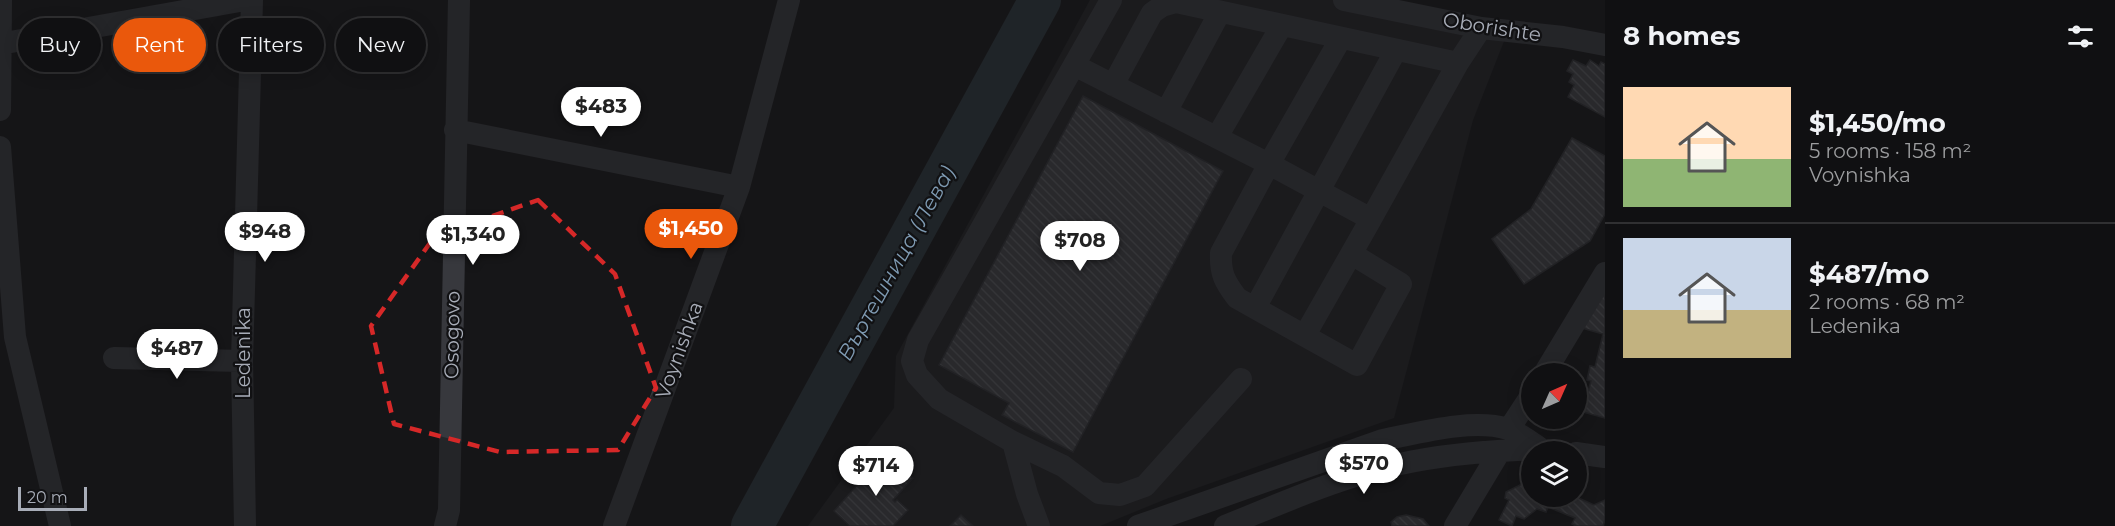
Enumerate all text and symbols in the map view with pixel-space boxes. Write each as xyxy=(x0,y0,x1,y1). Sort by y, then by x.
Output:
street label: Oborishte xyxy=(1441,7,1543,47)
chip: Buy xyxy=(18,18,101,72)
chip: Rent xyxy=(113,18,206,72)
chip: Filters xyxy=(218,18,324,72)
chip: New xyxy=(336,18,426,72)
text: 8 homes xyxy=(1623,20,1740,52)
icon: filters xyxy=(2064,20,2097,53)
pin: $483 xyxy=(565,87,637,138)
text: $483 xyxy=(575,94,627,118)
text: $1,450/mo xyxy=(1809,107,1946,139)
icon: home xyxy=(1671,111,1743,183)
text: 5 rooms · 158 m² xyxy=(1809,139,1971,163)
water label: Въртешница (Лева) xyxy=(832,161,960,365)
text: Voynishka xyxy=(1809,163,1911,187)
pin: $1,450 xyxy=(642,209,740,260)
pin: $948 xyxy=(229,212,301,263)
pin: $1,340 xyxy=(424,215,522,266)
text: $1,450 xyxy=(659,216,723,240)
text: $948 xyxy=(239,219,291,243)
pin: $708 xyxy=(1044,221,1116,272)
text: $1,340 xyxy=(440,222,506,246)
text: $708 xyxy=(1054,228,1106,252)
text: $487/mo xyxy=(1809,258,1929,290)
icon: home xyxy=(1671,262,1743,334)
text: 2 rooms · 68 m² xyxy=(1809,290,1965,314)
street label: Osogovo xyxy=(439,291,465,379)
street label: Voynishka xyxy=(650,298,708,402)
street label: Ledenika xyxy=(231,307,255,399)
text: Ledenika xyxy=(1809,314,1901,338)
pin: $487 xyxy=(141,329,213,380)
text: $487 xyxy=(151,336,203,360)
north arrow xyxy=(1521,363,1587,429)
map controls xyxy=(1521,363,1587,507)
button: layers xyxy=(1521,441,1587,507)
pin: $570 xyxy=(1328,444,1400,495)
pin: $714 xyxy=(840,446,912,497)
text: $570 xyxy=(1339,451,1389,475)
text: $714 xyxy=(853,453,899,477)
scale bar xyxy=(18,484,87,512)
text: 20 m xyxy=(27,488,68,507)

